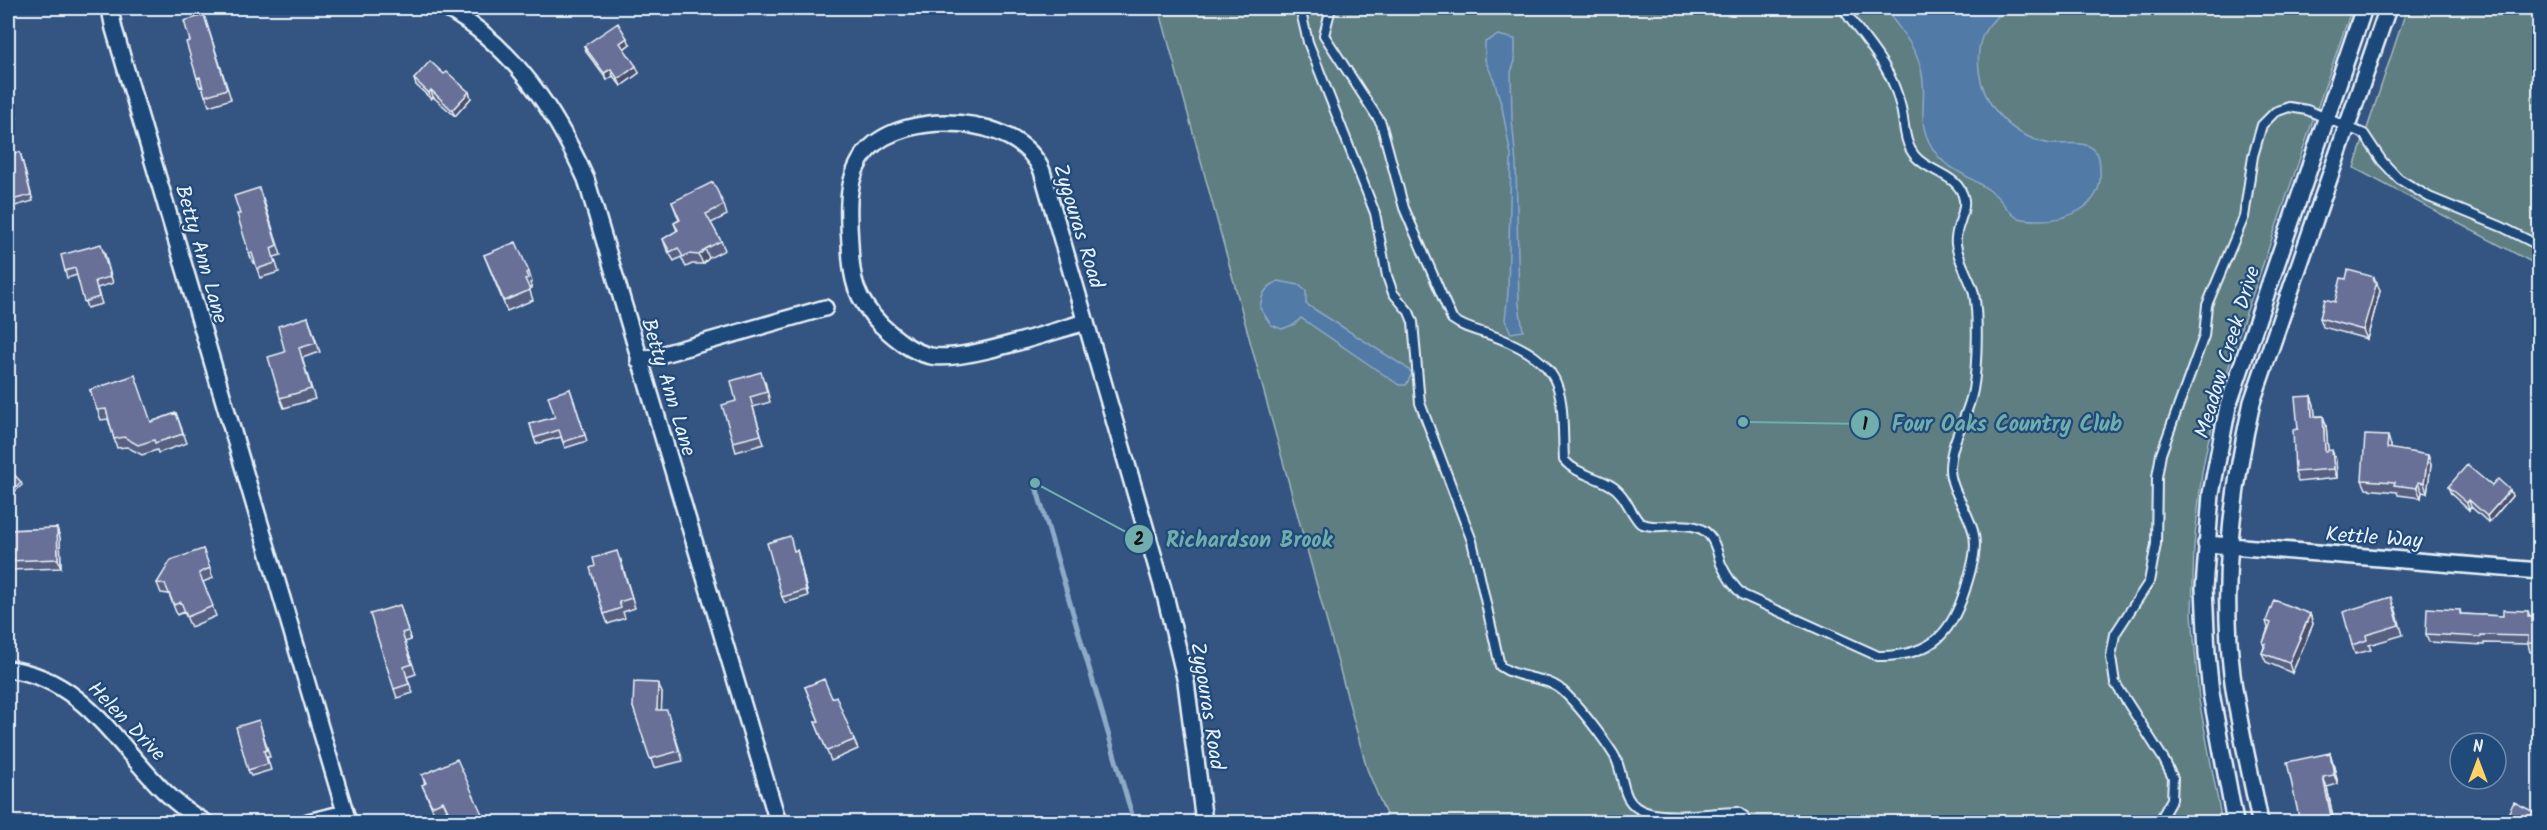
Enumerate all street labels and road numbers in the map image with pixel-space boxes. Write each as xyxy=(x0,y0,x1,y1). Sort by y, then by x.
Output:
street label: Zygouras Road xyxy=(1043,160,1112,293)
street label: Betty Ann Lane xyxy=(165,181,236,328)
street label: Meadow Creek Drive xyxy=(2186,262,2271,443)
street label: Betty Ann Lane xyxy=(631,314,704,461)
street label: Kettle Way xyxy=(2324,519,2424,558)
street label: Zygouras Road xyxy=(1180,640,1233,773)
street label: Helen Drive xyxy=(79,674,173,770)

